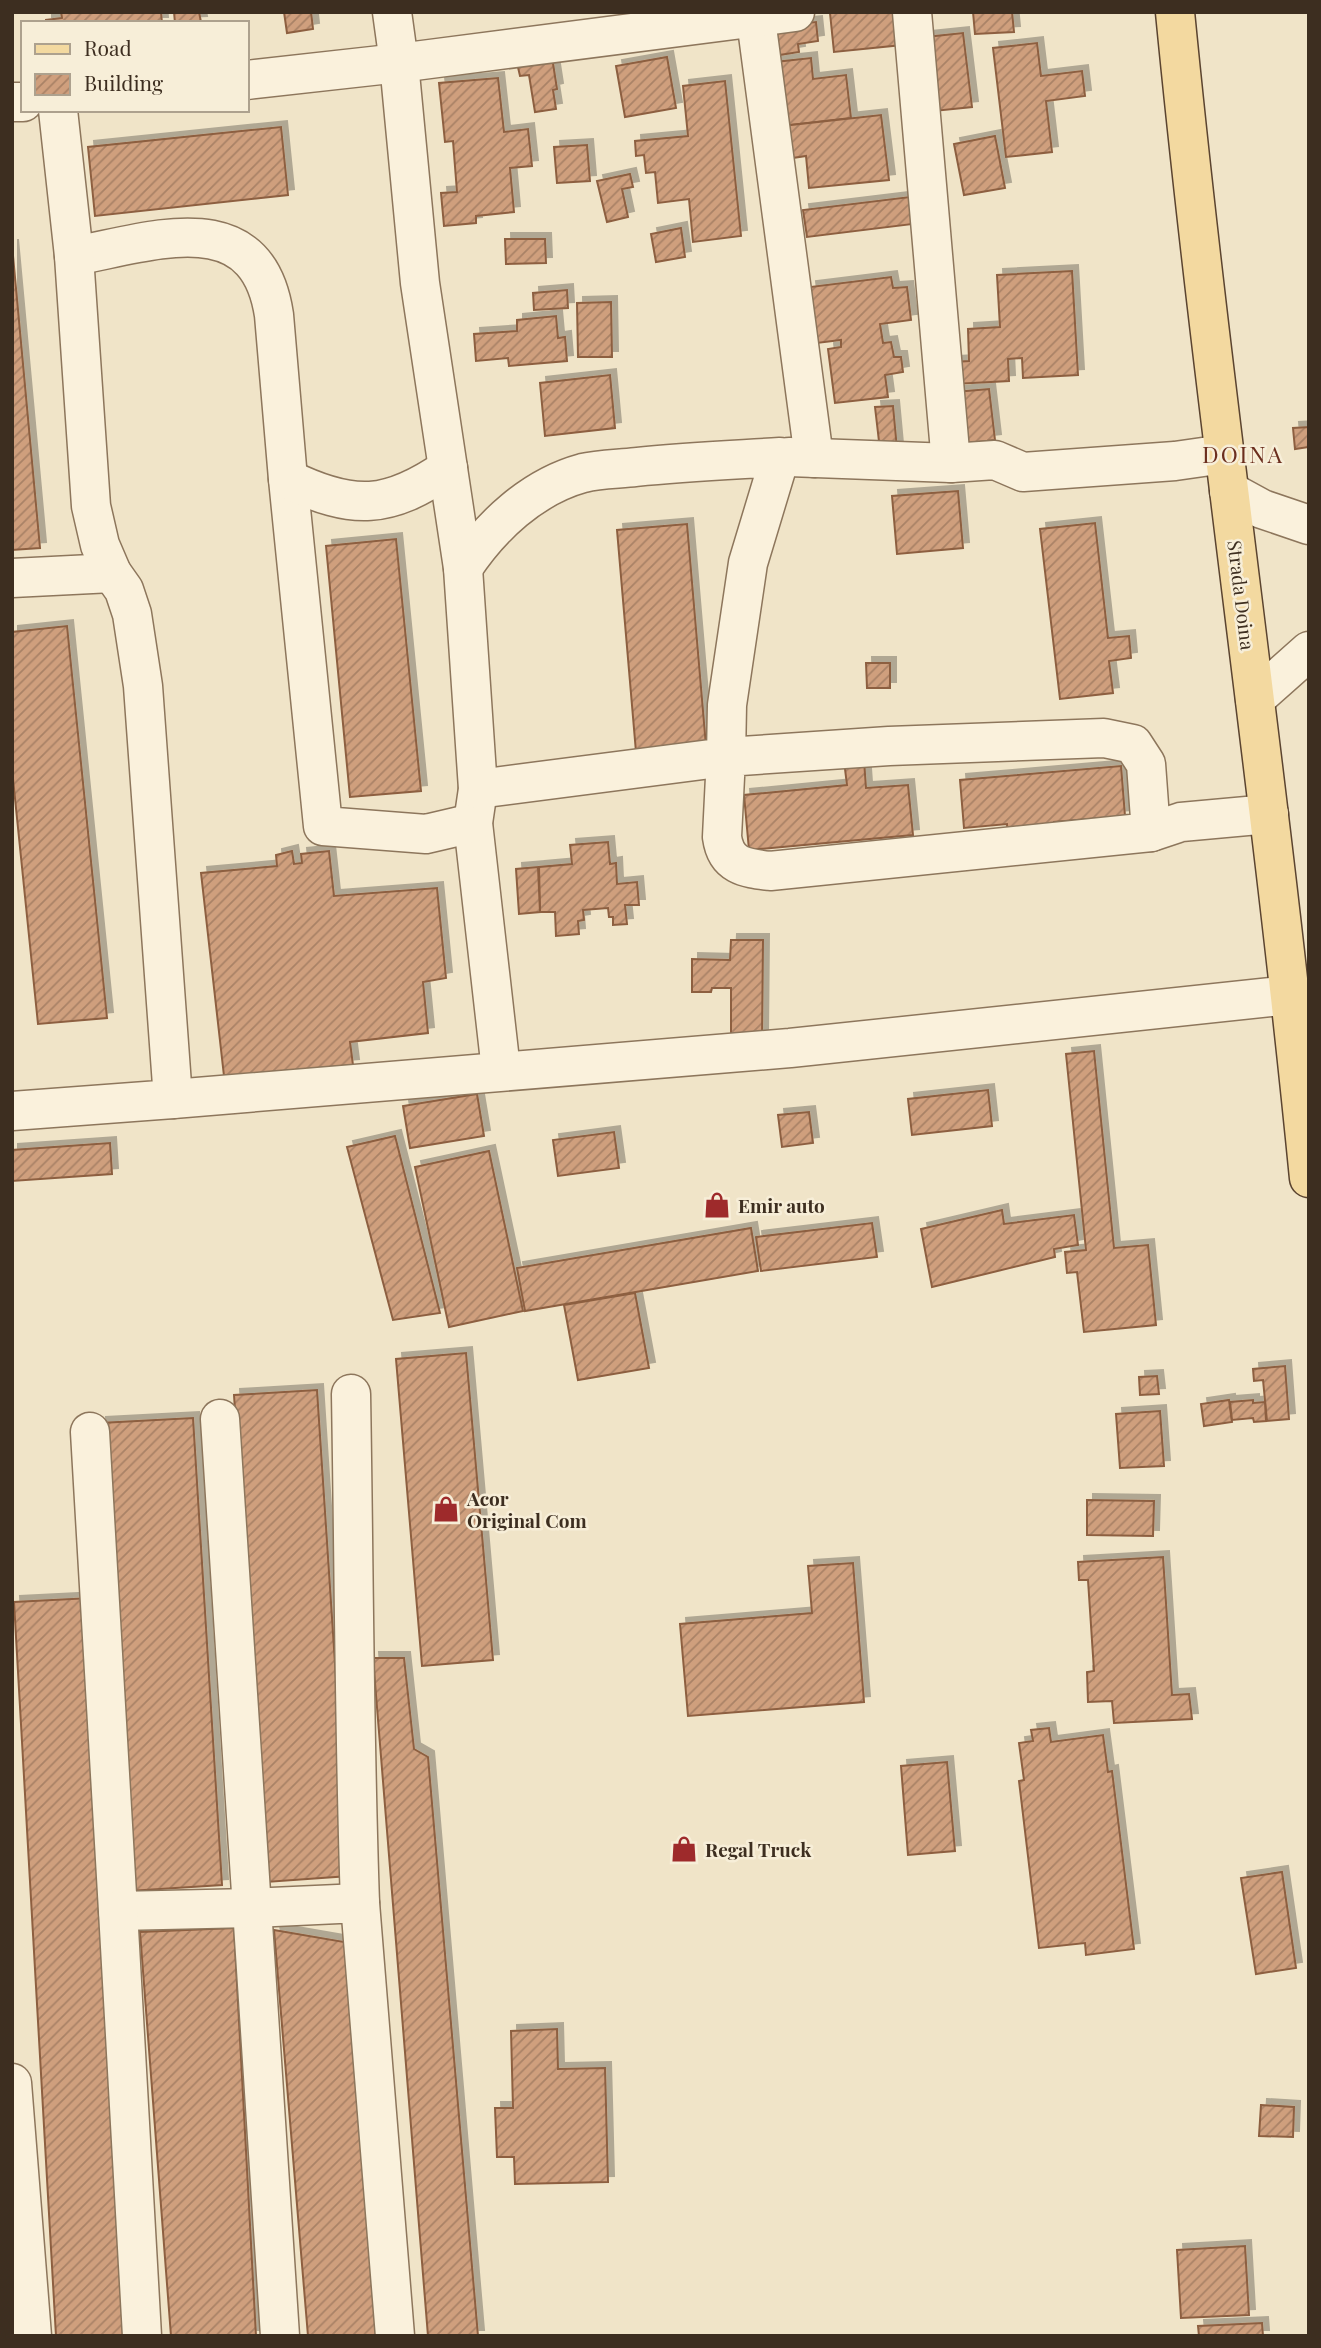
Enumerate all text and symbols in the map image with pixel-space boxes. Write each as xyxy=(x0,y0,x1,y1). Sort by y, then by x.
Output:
legend xyxy=(21,21,248,112)
text: Road xyxy=(84,33,132,61)
text: Building xyxy=(84,68,163,96)
district label: DOINA xyxy=(1202,438,1284,469)
street label: Strada Doina xyxy=(1222,539,1262,652)
shop icon: Emir auto xyxy=(702,1190,732,1220)
place label: Emir auto xyxy=(738,1192,825,1218)
place label: Acor Original Com xyxy=(466,1485,587,1533)
shop icon: Acor Original Com xyxy=(431,1494,461,1524)
shop icon: Regal Truck xyxy=(669,1834,699,1864)
place label: Regal Truck xyxy=(705,1836,812,1862)

